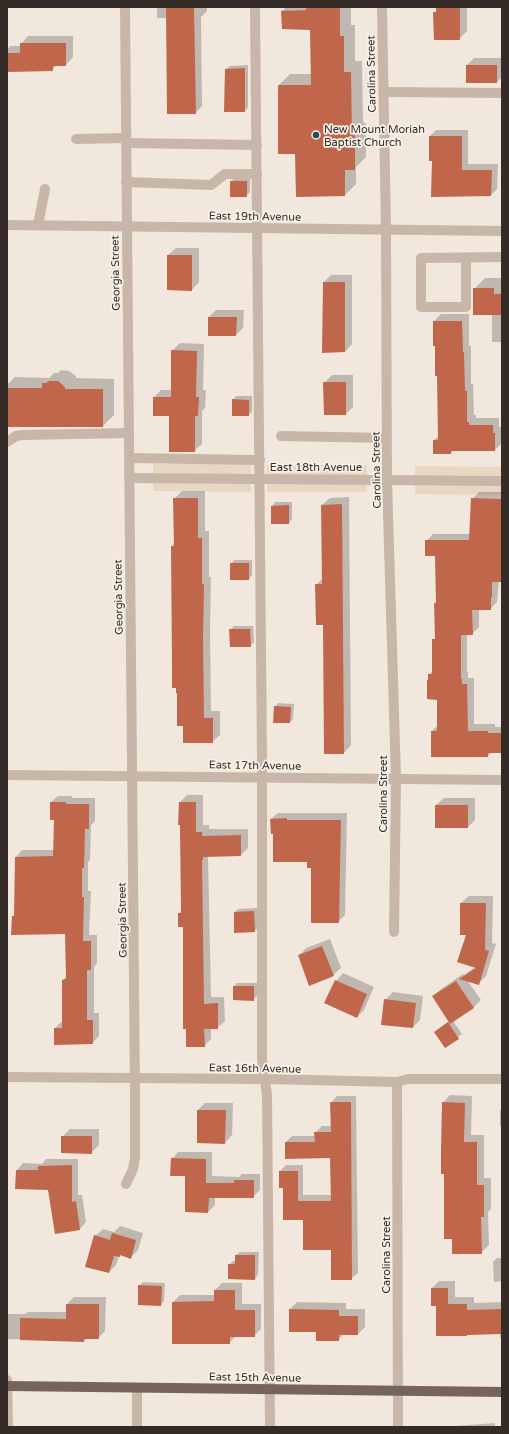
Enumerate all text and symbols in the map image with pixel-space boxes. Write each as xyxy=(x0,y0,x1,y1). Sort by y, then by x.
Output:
street label: Carolina Street xyxy=(364,35,379,113)
place label: New Mount Moriah Baptist Church xyxy=(324,123,425,149)
marker: New Mount Moriah Baptist Church xyxy=(311,130,321,140)
street label: East 19th Avenue xyxy=(209,209,301,224)
street label: Georgia Street xyxy=(108,235,123,311)
street label: Carolina Street xyxy=(369,431,384,509)
street label: East 18th Avenue xyxy=(270,461,362,474)
street label: Georgia Street xyxy=(111,559,126,635)
street label: Carolina Street xyxy=(377,755,390,833)
street label: East 17th Avenue xyxy=(209,758,301,773)
street label: Georgia Street xyxy=(115,882,130,958)
street label: East 16th Avenue xyxy=(209,1061,301,1076)
street label: Carolina Street xyxy=(380,1216,393,1294)
street label: East 15th Avenue xyxy=(209,1370,301,1385)

